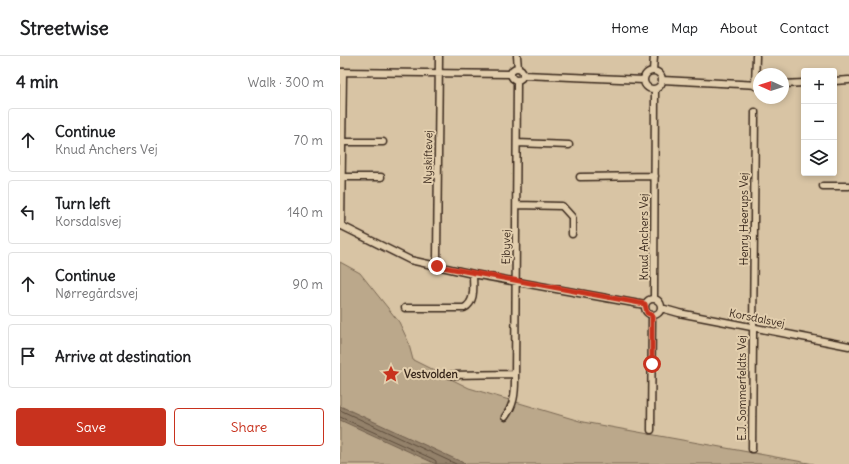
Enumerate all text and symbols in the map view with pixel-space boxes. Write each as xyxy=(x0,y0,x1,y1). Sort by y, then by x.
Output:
text: Streetwise xyxy=(20,16,109,40)
text: Home xyxy=(611,19,649,37)
text: Map xyxy=(671,19,698,37)
text: About xyxy=(720,19,758,37)
text: Contact xyxy=(780,19,829,37)
north arrow xyxy=(753,68,789,104)
map controls xyxy=(801,68,837,176)
button: + xyxy=(801,68,837,104)
text: 4 min xyxy=(16,71,58,93)
text: Walk · 300 m xyxy=(248,74,324,91)
button: − xyxy=(801,104,837,140)
text: Continue xyxy=(55,122,116,141)
icon: ahead xyxy=(17,129,39,151)
street label: Nyskiftevej xyxy=(421,130,435,184)
text: 70 m xyxy=(294,132,323,149)
button: layers xyxy=(801,140,837,176)
text: Knud Anchers Vej xyxy=(55,141,158,158)
street label: Henry Heerups Vej xyxy=(737,173,751,265)
text: Turn left xyxy=(55,194,110,213)
street label: Knud Anchers Vej xyxy=(637,194,651,280)
icon: left xyxy=(17,201,39,223)
text: 140 m xyxy=(287,204,323,221)
text: Korsdalsvej xyxy=(55,213,122,230)
street label: Ejbyvej xyxy=(499,229,513,265)
route end xyxy=(428,257,446,275)
text: Continue xyxy=(55,266,116,285)
icon: ahead xyxy=(17,273,39,295)
text: 90 m xyxy=(292,276,323,293)
text: Nørregårdsvej xyxy=(55,285,138,302)
street label: Korsdalsvej xyxy=(728,306,786,330)
street label: E.J. Sommerfeldts Vej xyxy=(735,335,749,441)
icon: arrive xyxy=(17,345,39,367)
text: Arrive at destination xyxy=(55,347,191,366)
route start xyxy=(643,355,661,373)
place icon: Vestvolden xyxy=(381,364,401,384)
place label: Vestvolden xyxy=(404,367,458,381)
button: Save xyxy=(16,408,166,446)
button: Share xyxy=(174,408,324,446)

